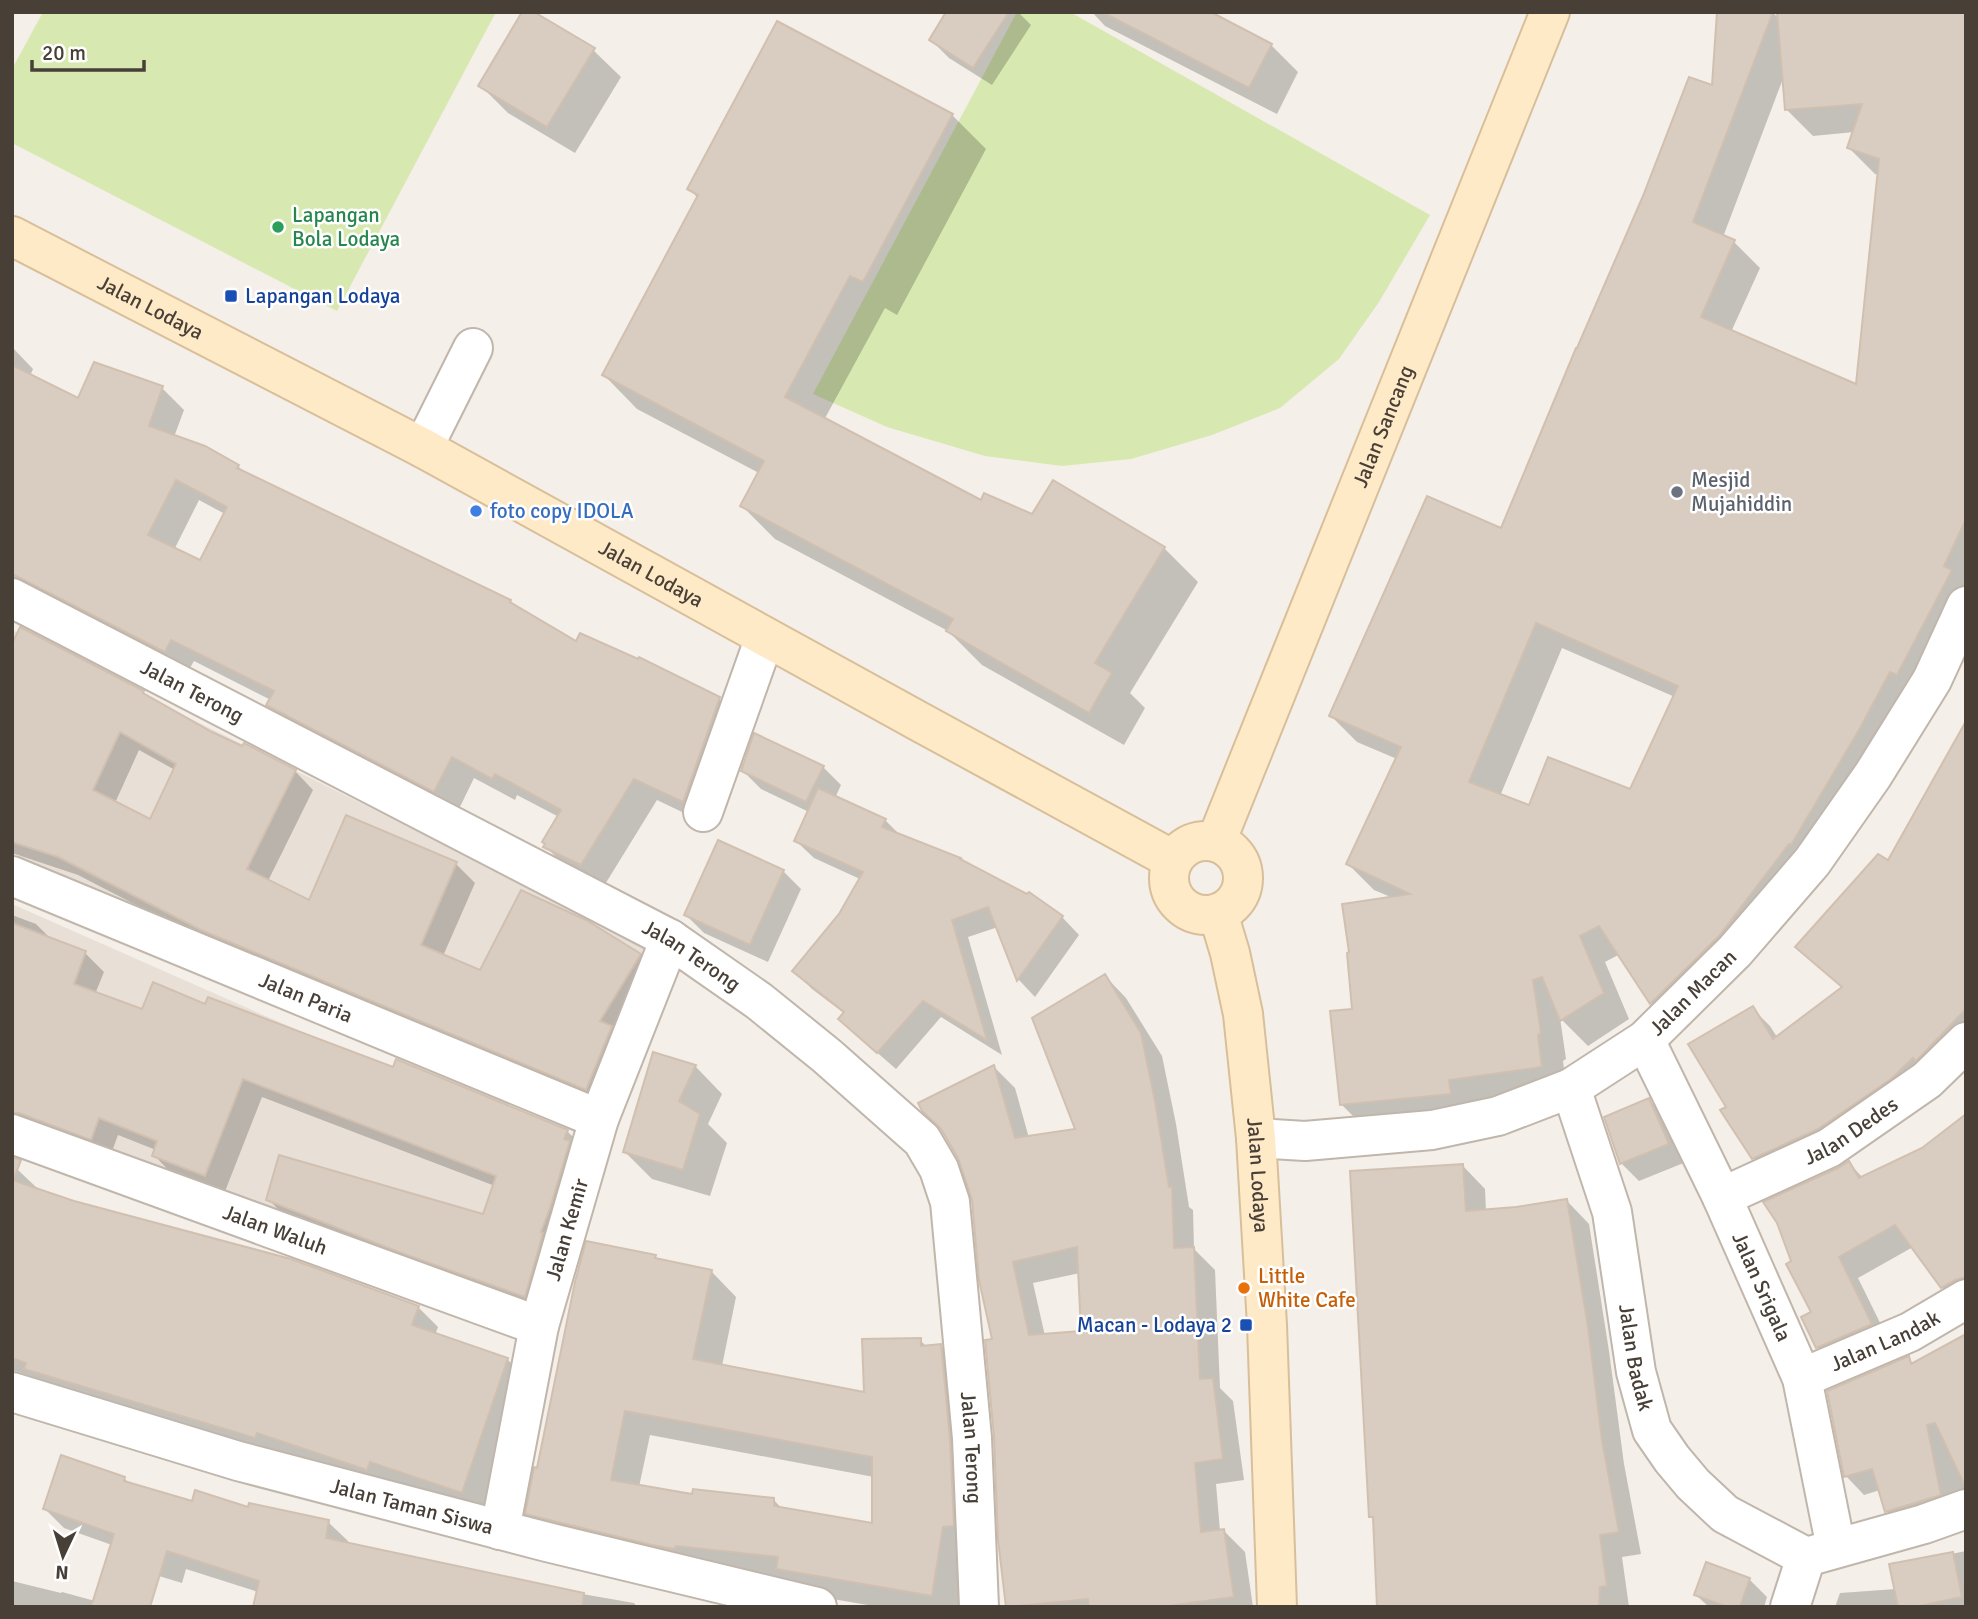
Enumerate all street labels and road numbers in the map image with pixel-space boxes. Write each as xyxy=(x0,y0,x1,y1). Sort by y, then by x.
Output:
street label: Jalan Lodaya xyxy=(93,269,208,346)
street label: Jalan Sancang xyxy=(1347,362,1419,491)
street label: Jalan Lodaya xyxy=(594,535,708,613)
street label: Jalan Terong xyxy=(136,654,248,729)
street label: Jalan Terong xyxy=(638,914,746,997)
street label: Jalan Macan xyxy=(1644,944,1742,1041)
street label: Jalan Paria xyxy=(255,967,357,1029)
street label: Jalan Dedes xyxy=(1800,1091,1903,1171)
street label: Jalan Lodaya xyxy=(1241,1116,1275,1234)
street label: Jalan Kemir xyxy=(540,1175,594,1284)
street label: Jalan Waluh xyxy=(219,1199,331,1261)
street label: Jalan Srigala xyxy=(1726,1228,1797,1345)
street label: Jalan Badak xyxy=(1613,1302,1659,1414)
street label: Jalan Landak xyxy=(1826,1304,1945,1377)
street label: Jalan Terong xyxy=(955,1391,988,1504)
street label: Jalan Taman Siswa xyxy=(327,1473,496,1540)

